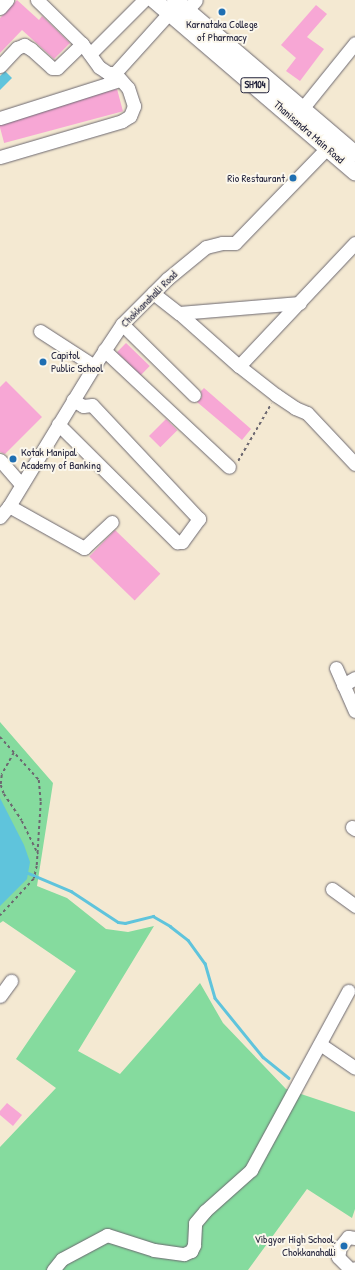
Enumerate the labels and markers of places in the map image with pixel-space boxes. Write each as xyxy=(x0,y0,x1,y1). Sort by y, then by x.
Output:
marker: Karnataka College of Pharmacy xyxy=(217,7,227,17)
place label: Karnataka College of Pharmacy xyxy=(186,18,258,44)
place label: Rio Restaurant xyxy=(227,171,285,185)
marker: Rio Restaurant xyxy=(288,173,298,183)
place label: Capitol Public School xyxy=(51,349,103,375)
marker: Capitol Public School xyxy=(38,357,48,367)
place label: Kotak Manipal Academy of Banking xyxy=(21,446,101,472)
marker: Kotak Manipal Academy of Banking xyxy=(8,454,18,464)
place label: Vibgyor High School, Chokkanahalli xyxy=(254,1233,336,1259)
marker: Vibgyor High School, Chokkanahalli xyxy=(339,1241,349,1251)

